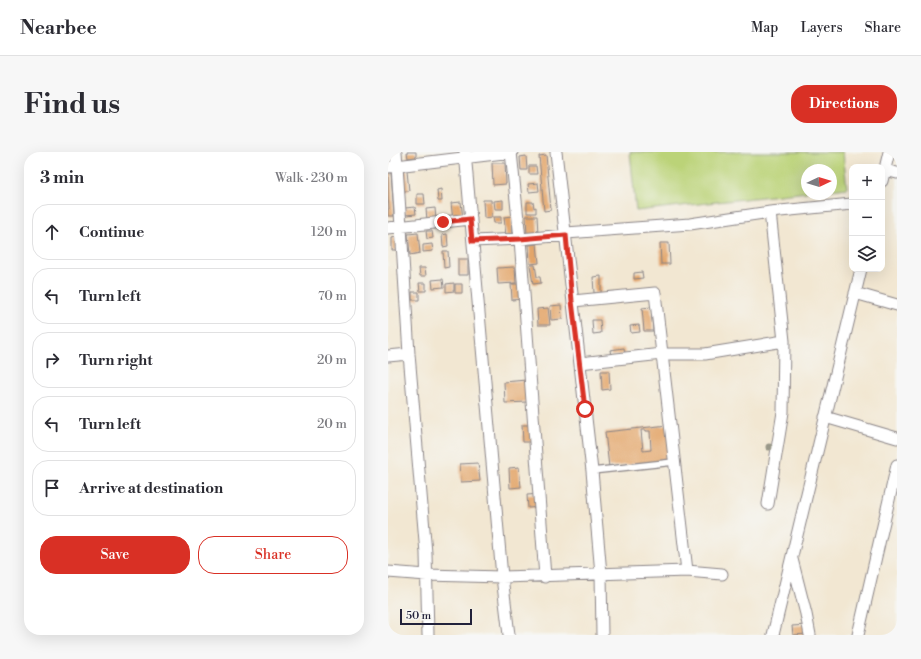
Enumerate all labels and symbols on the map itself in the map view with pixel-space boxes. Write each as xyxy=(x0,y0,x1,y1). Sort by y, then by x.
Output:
north arrow xyxy=(801,164,837,200)
route end xyxy=(434,213,452,231)
route start xyxy=(576,400,594,418)
scale bar xyxy=(400,607,472,626)

